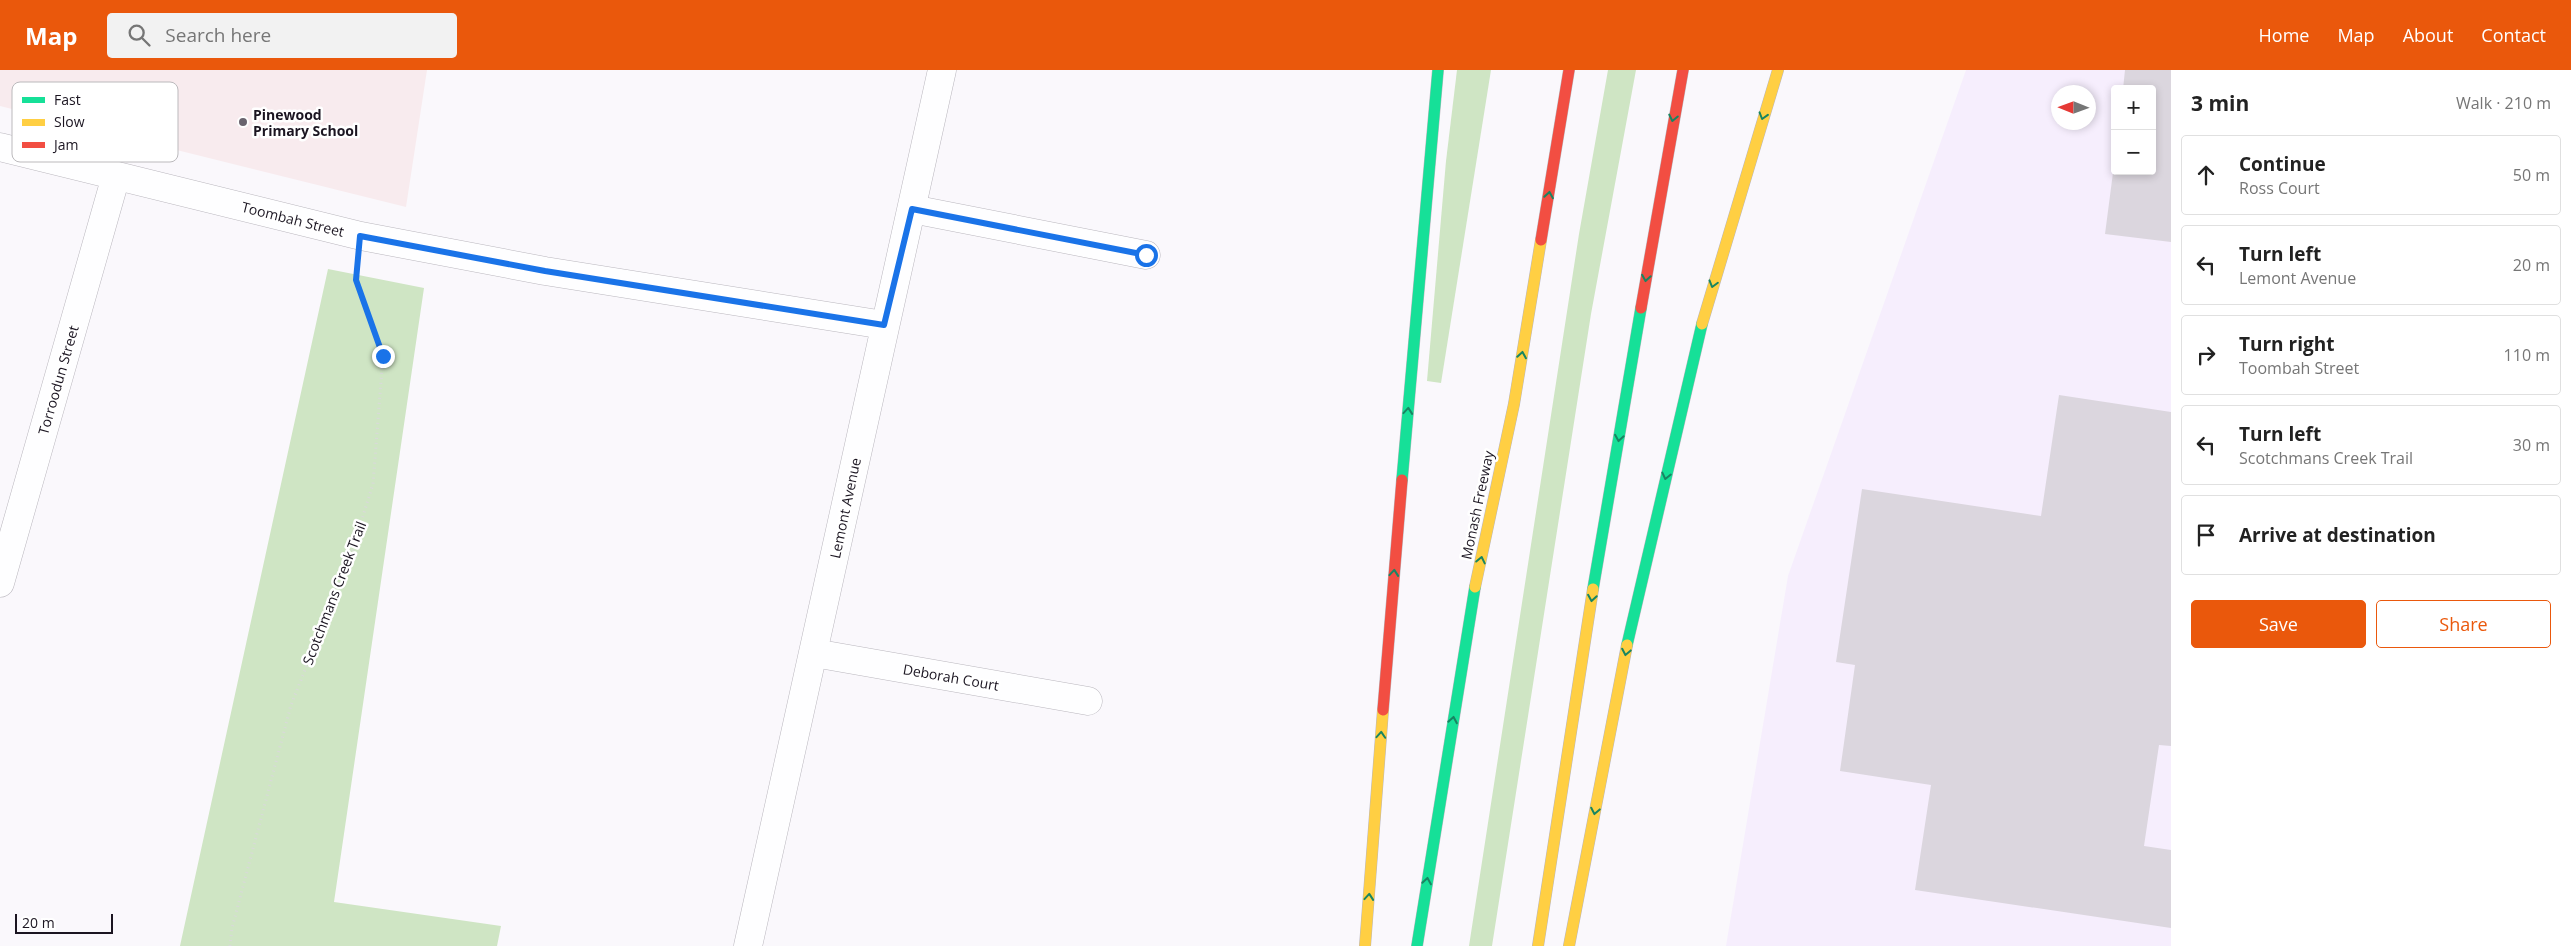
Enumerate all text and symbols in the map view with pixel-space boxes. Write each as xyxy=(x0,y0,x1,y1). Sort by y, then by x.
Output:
search box xyxy=(107,13,457,58)
text: Map xyxy=(25,19,77,52)
icon: search xyxy=(125,21,153,49)
text: Search here xyxy=(165,22,271,48)
text: Home xyxy=(2259,23,2309,47)
text: Map xyxy=(2337,23,2375,47)
text: About xyxy=(2403,23,2453,47)
text: Contact xyxy=(2481,23,2546,47)
legend xyxy=(12,82,178,162)
north arrow xyxy=(2051,85,2096,130)
map controls xyxy=(2111,85,2156,175)
button: + xyxy=(2111,85,2156,130)
text: 3 min xyxy=(2191,89,2249,117)
text: Fast xyxy=(54,90,81,109)
text: Walk · 210 m xyxy=(2456,92,2551,114)
place label: Pinewood Primary School xyxy=(253,105,358,140)
text: Slow xyxy=(54,112,85,131)
one-way arrow xyxy=(1758,112,1768,120)
one-way arrow xyxy=(1669,113,1679,122)
marker: Pinewood Primary School xyxy=(237,116,249,128)
button: − xyxy=(2111,130,2156,175)
text: Jam xyxy=(52,135,79,154)
text: Continue xyxy=(2239,151,2326,177)
icon: ahead xyxy=(2192,161,2220,189)
text: 50 m xyxy=(2513,164,2550,186)
text: Ross Court xyxy=(2239,177,2320,199)
one-way arrow xyxy=(1543,191,1553,199)
street label: Toombah Street xyxy=(240,197,346,241)
text: Turn left xyxy=(2239,241,2321,267)
route start xyxy=(1135,244,1158,267)
icon: left xyxy=(2192,251,2220,279)
text: 20 m xyxy=(2513,254,2550,276)
text: Lemont Avenue xyxy=(2239,267,2356,289)
one-way arrow xyxy=(1641,273,1651,282)
one-way arrow xyxy=(1709,280,1719,288)
street label: Torroodun Street xyxy=(33,323,83,437)
text: Turn right xyxy=(2239,331,2334,357)
icon: right xyxy=(2192,341,2220,369)
text: 110 m xyxy=(2504,344,2550,366)
route end xyxy=(372,345,395,368)
one-way arrow xyxy=(1516,351,1527,359)
text: Toombah Street xyxy=(2239,357,2359,379)
one-way arrow xyxy=(1402,407,1413,415)
text: Turn left xyxy=(2239,421,2321,447)
icon: left xyxy=(2192,431,2220,459)
one-way arrow xyxy=(1615,434,1625,443)
text: 30 m xyxy=(2513,434,2550,456)
text: Scotchmans Creek Trail xyxy=(2239,447,2413,469)
street label: Monash Freeway xyxy=(1456,448,1498,561)
street label: Lemont Avenue xyxy=(825,456,865,560)
one-way arrow xyxy=(1661,472,1672,480)
street label: Scotchmans Creek Trail xyxy=(298,519,370,667)
icon: arrive xyxy=(2192,521,2220,549)
text: Arrive at destination xyxy=(2239,522,2436,548)
one-way arrow xyxy=(1475,556,1486,565)
one-way arrow xyxy=(1389,569,1400,577)
one-way arrow xyxy=(1588,594,1598,603)
button: Save xyxy=(2191,600,2366,648)
button: Share xyxy=(2376,600,2551,648)
one-way arrow xyxy=(1621,647,1632,656)
street label: Deborah Court xyxy=(901,659,1001,695)
one-way arrow xyxy=(1447,716,1458,724)
one-way arrow xyxy=(1376,731,1387,739)
one-way arrow xyxy=(1590,807,1601,815)
one-way arrow xyxy=(1421,876,1431,885)
one-way arrow xyxy=(1363,893,1374,901)
scale bar xyxy=(15,911,112,934)
text: 20 m xyxy=(22,913,55,932)

